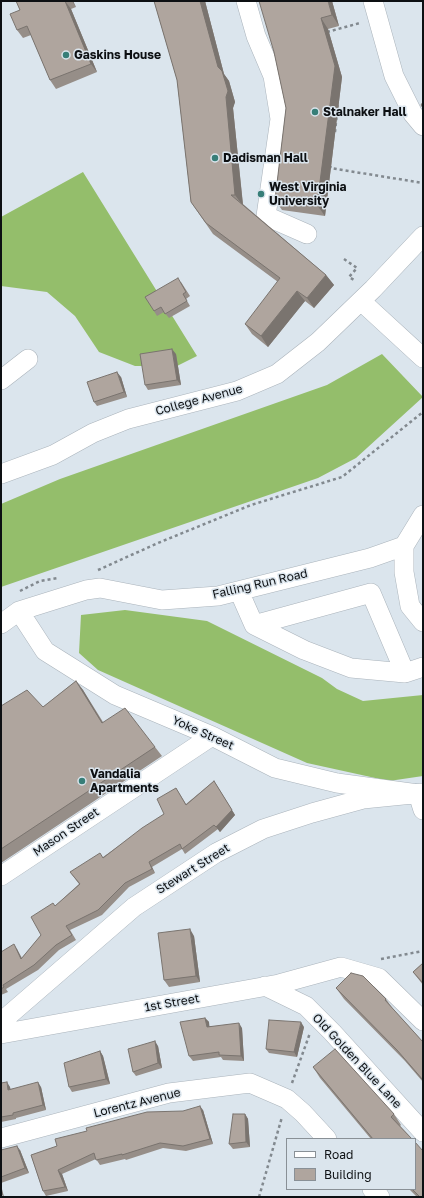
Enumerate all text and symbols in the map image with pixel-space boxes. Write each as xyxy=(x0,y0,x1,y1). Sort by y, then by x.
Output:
place label: Gaskins House xyxy=(74,48,161,62)
marker: Gaskins House xyxy=(61,50,71,60)
place label: Stalnaker Hall xyxy=(323,105,407,119)
marker: Stalnaker Hall xyxy=(310,107,320,117)
place label: Dadisman Hall xyxy=(223,151,308,165)
marker: Dadisman Hall xyxy=(210,153,220,163)
place label: West Virginia University xyxy=(269,180,346,208)
marker: West Virginia University xyxy=(256,189,266,199)
street label: College Avenue xyxy=(154,381,244,419)
street label: Falling Run Road xyxy=(211,566,309,602)
street label: Yoke Street xyxy=(170,713,236,753)
place label: Vandalia Apartments xyxy=(90,767,159,795)
marker: Vandalia Apartments xyxy=(77,776,87,786)
street label: Mason Street xyxy=(30,805,102,859)
street label: Stewart Street xyxy=(154,841,232,897)
street label: 1st Street xyxy=(143,991,201,1015)
street label: Old Golden Blue Lane xyxy=(309,1011,405,1111)
street label: Lorentz Avenue xyxy=(92,1085,182,1121)
legend xyxy=(286,1138,416,1190)
text: Road xyxy=(324,1147,353,1162)
text: Building xyxy=(324,1167,372,1182)

